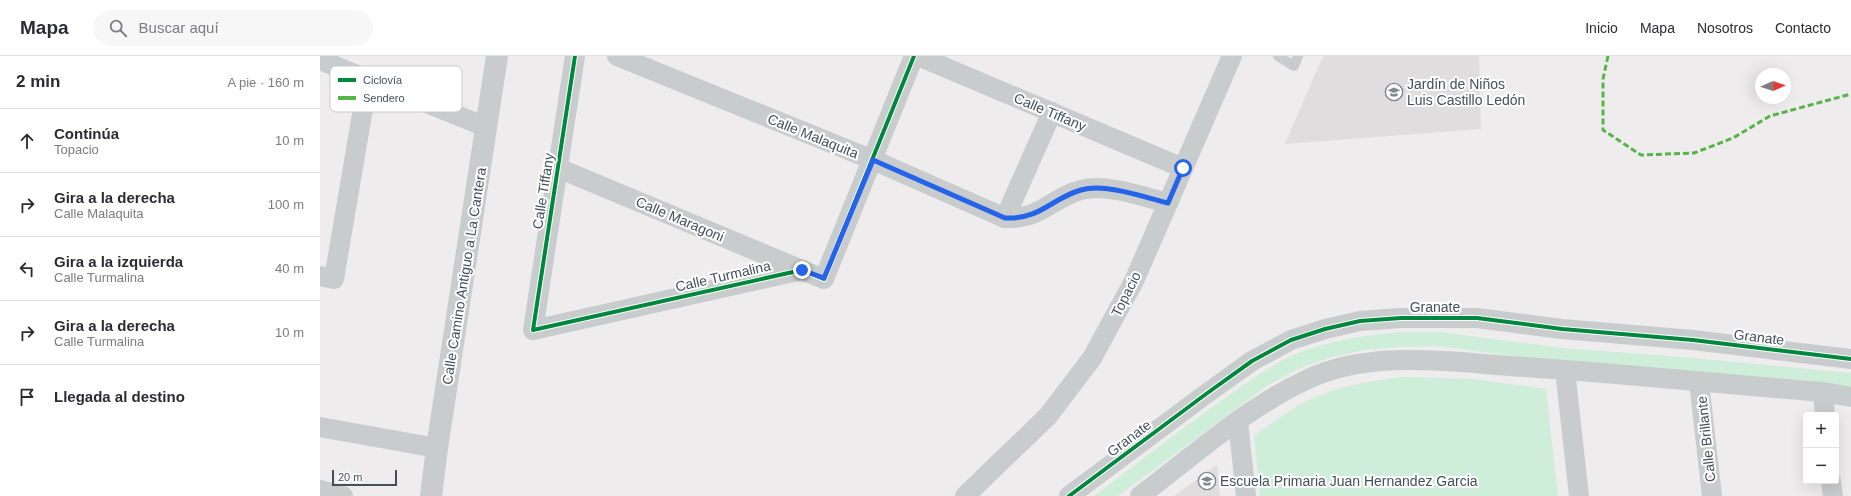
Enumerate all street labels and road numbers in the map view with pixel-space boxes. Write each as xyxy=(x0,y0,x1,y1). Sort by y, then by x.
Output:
street label: Calle Tiffany xyxy=(1012,90,1088,134)
street label: Calle Malaquita xyxy=(765,111,861,162)
street label: Calle Tiffany xyxy=(529,152,557,230)
street label: Calle Camino Antiguo a La Cantera xyxy=(439,166,489,386)
street label: Calle Maragoni xyxy=(634,193,726,245)
street label: Calle Turmalina xyxy=(674,257,772,295)
street label: Topacio xyxy=(1108,269,1144,319)
street label: Granate xyxy=(1410,299,1461,315)
street label: Granate xyxy=(1733,326,1785,348)
street label: Calle Brillante xyxy=(1694,395,1718,483)
street label: Granate xyxy=(1104,416,1154,460)

